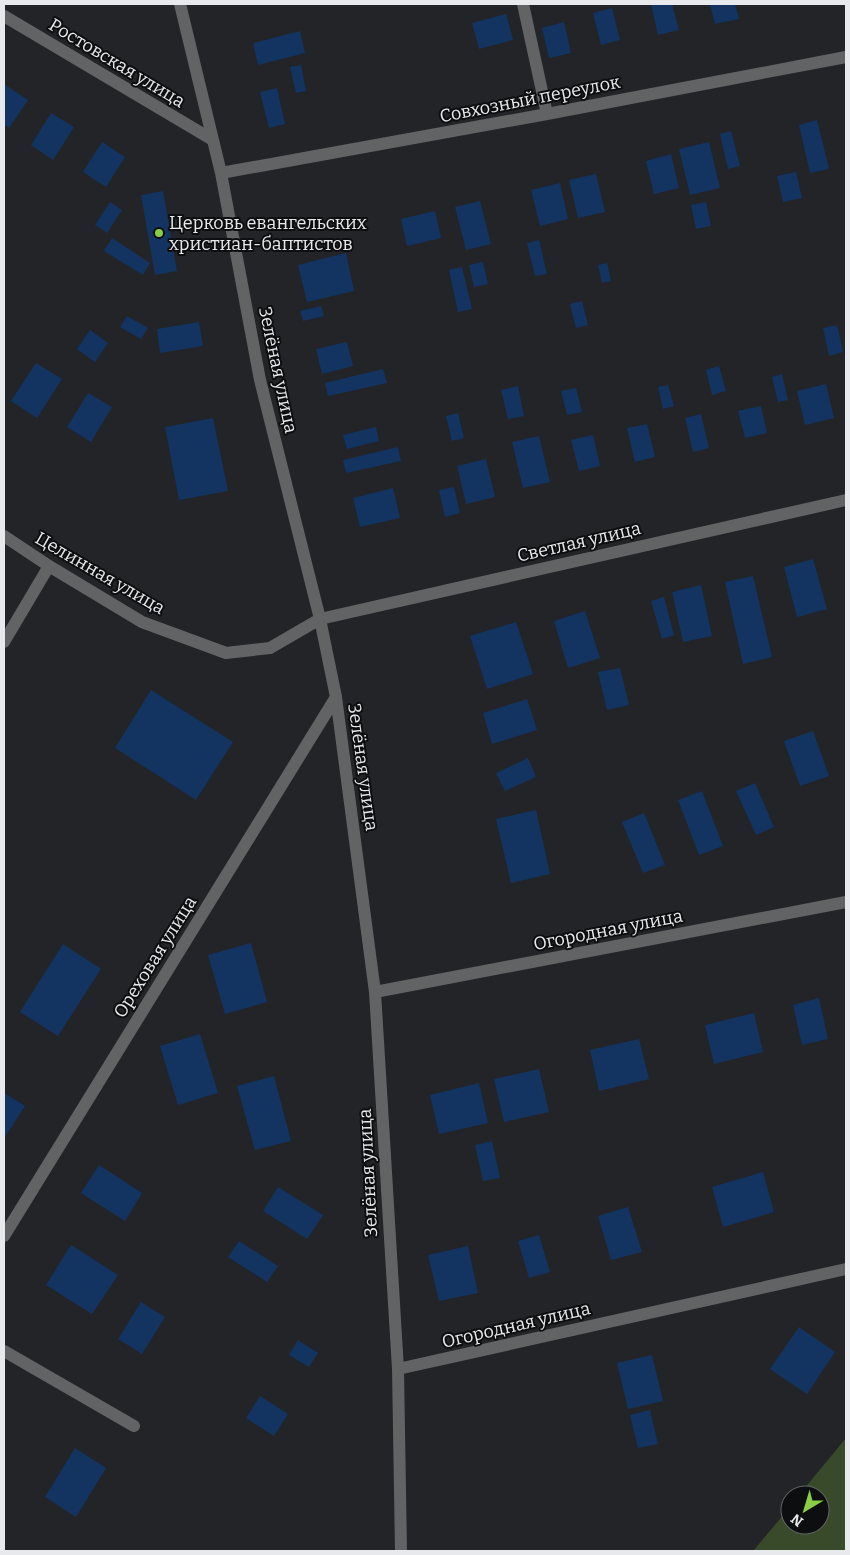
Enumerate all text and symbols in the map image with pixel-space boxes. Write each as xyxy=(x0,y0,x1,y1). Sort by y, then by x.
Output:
street label: Ростовская улица xyxy=(45,14,189,112)
street label: Совхозный переулок xyxy=(438,71,623,127)
place label: Церковь евангельских христиан-баптистов xyxy=(169,212,367,255)
marker: Церковь евангельских христиан-баптистов xyxy=(153,227,165,239)
street label: Зелёная улица xyxy=(254,305,302,435)
street label: Светлая улица xyxy=(515,517,643,567)
street label: Целинная улица xyxy=(31,527,169,619)
street label: Зелёная улица xyxy=(343,702,383,832)
street label: Ореховая улица xyxy=(109,892,201,1022)
street label: Огородная улица xyxy=(531,905,685,955)
street label: Зелёная улица xyxy=(354,1108,382,1238)
street label: Огородная улица xyxy=(440,1297,593,1353)
north arrow xyxy=(780,1485,830,1535)
text: N xyxy=(788,1510,807,1530)

